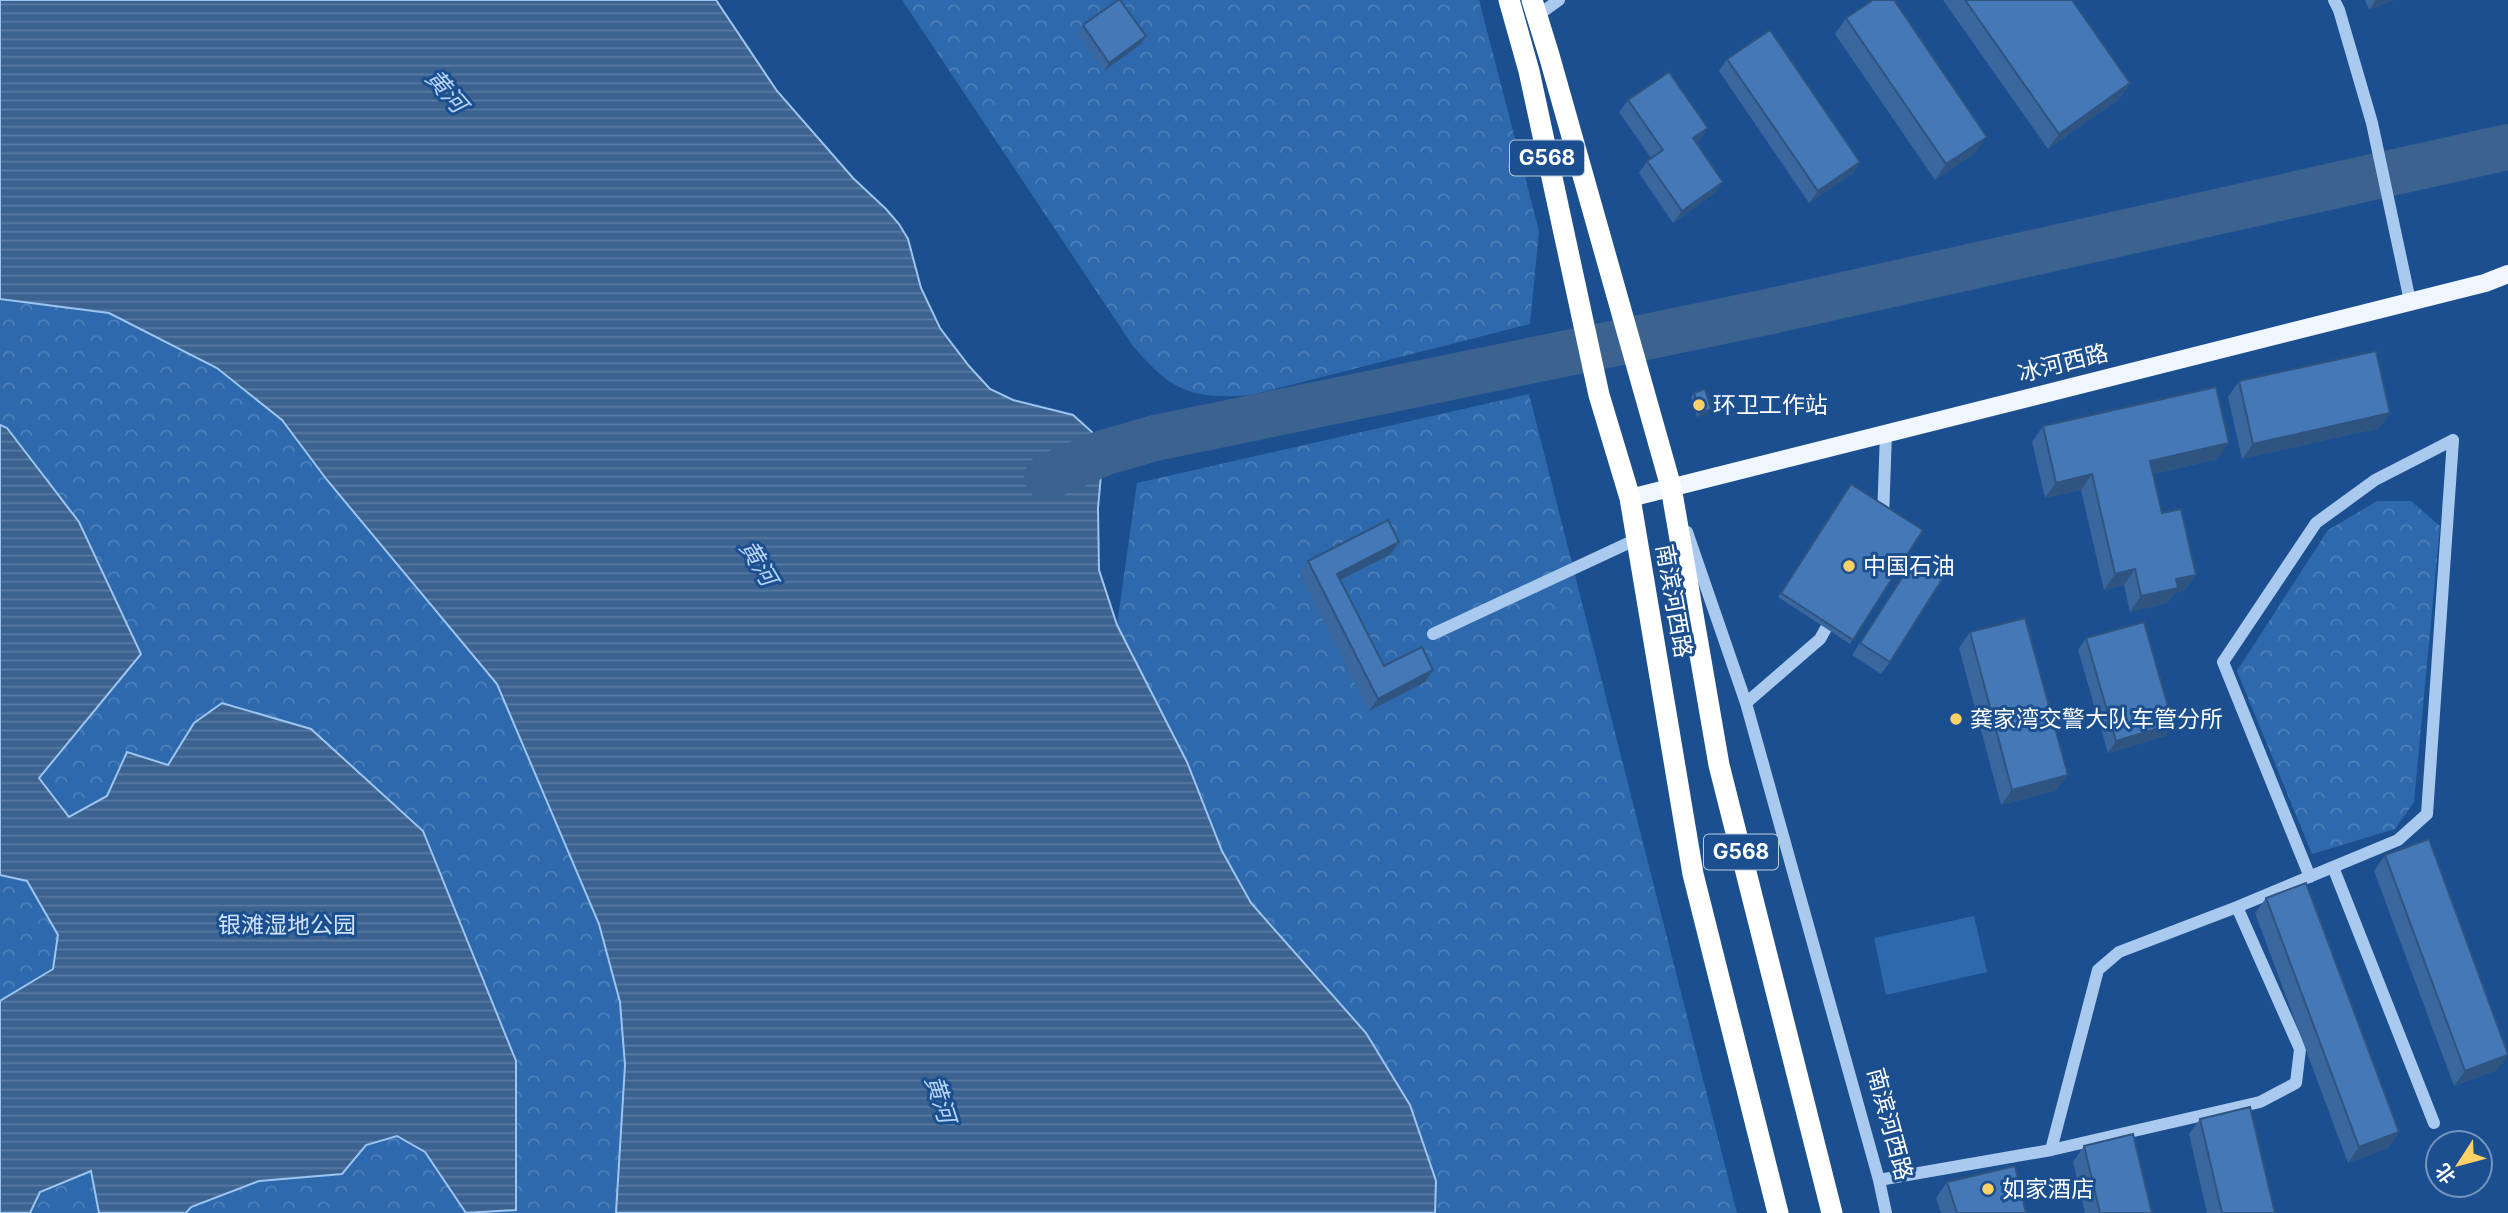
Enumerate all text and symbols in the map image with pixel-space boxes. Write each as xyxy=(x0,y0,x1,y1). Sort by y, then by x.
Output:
water label: 黄河 xyxy=(420,63,476,121)
road number: G568 xyxy=(1510,140,1584,176)
street label: 冰河西路 xyxy=(2015,338,2111,388)
place label: 环卫工作站 xyxy=(1713,391,1828,419)
marker: 环卫工作站 xyxy=(1691,397,1707,413)
water label: 黄河 xyxy=(734,535,785,594)
street label: 南滨河西路 xyxy=(1650,542,1698,660)
place label: 中国石油 xyxy=(1863,552,1955,580)
marker: 中国石油 xyxy=(1841,558,1857,574)
place label: 龚家湾交警大队车管分所 xyxy=(1970,705,2223,733)
marker: 龚家湾交警大队车管分所 xyxy=(1948,711,1964,727)
road number: G568 xyxy=(1704,834,1778,870)
park label: 银滩湿地公园 xyxy=(218,911,356,939)
street label: 南滨河西路 xyxy=(1862,1065,1918,1183)
water label: 黄河 xyxy=(919,1072,963,1130)
north arrow xyxy=(2424,1129,2494,1199)
text: 北 xyxy=(2431,1159,2461,1188)
place label: 如家酒店 xyxy=(2002,1175,2094,1203)
marker: 如家酒店 xyxy=(1980,1181,1996,1197)

